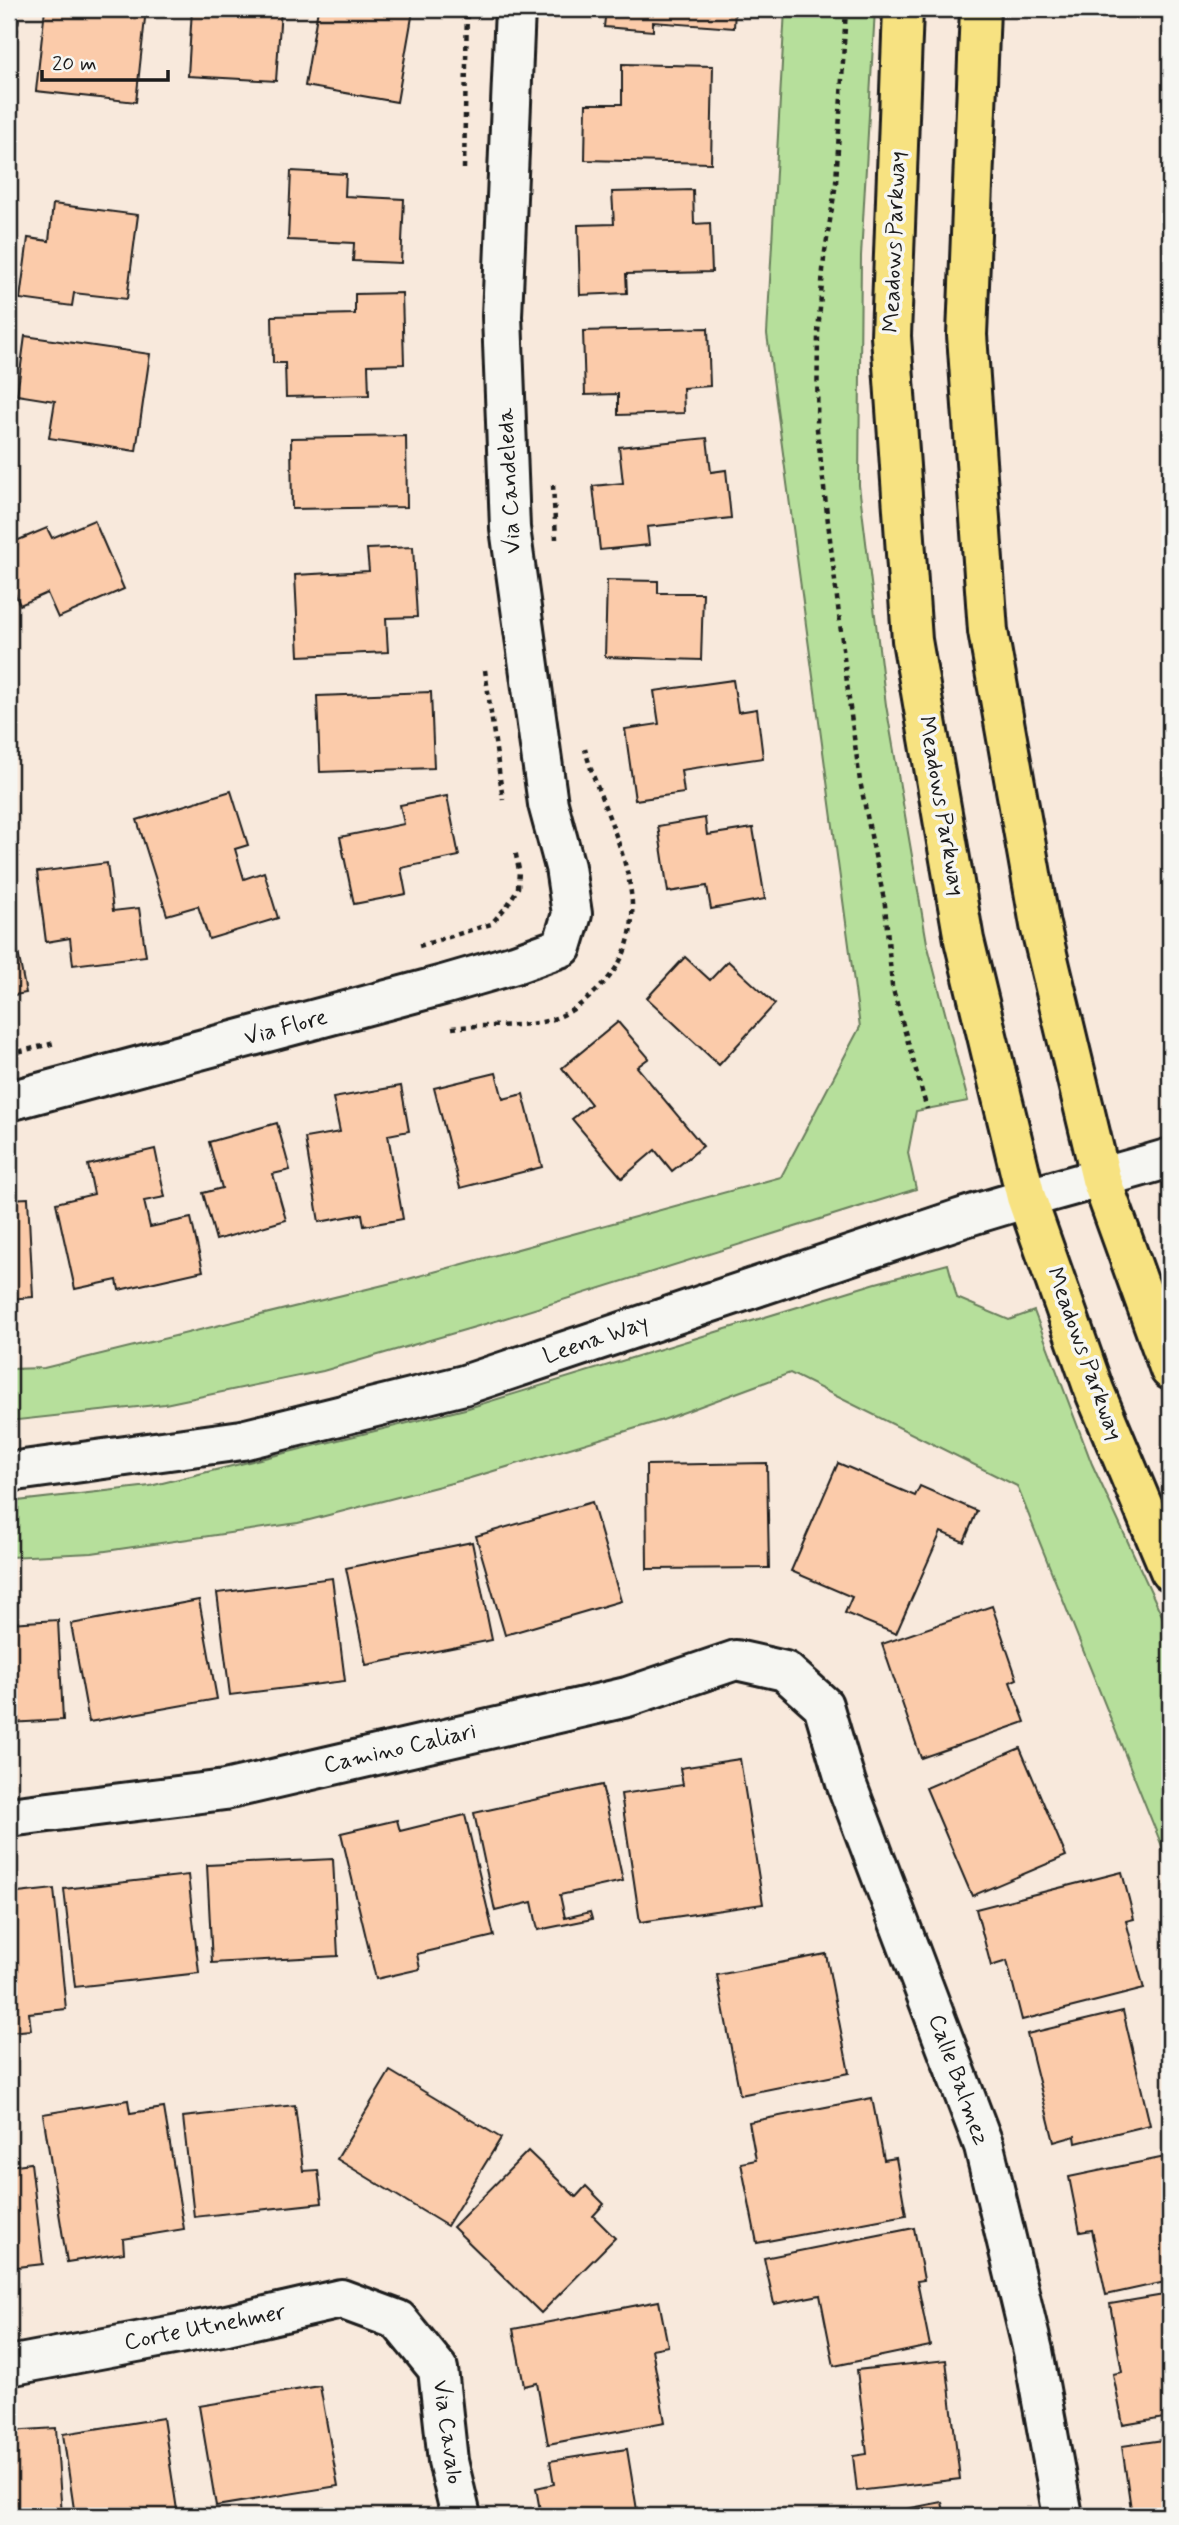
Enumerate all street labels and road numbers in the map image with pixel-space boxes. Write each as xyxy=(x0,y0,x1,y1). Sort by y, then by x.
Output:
street label: Meadows Parkway xyxy=(877,151,913,333)
street label: Via Candeleda xyxy=(491,407,529,555)
street label: Meadows Parkway xyxy=(910,714,972,898)
street label: Via Flore xyxy=(241,1003,331,1053)
street label: Meadows Parkway xyxy=(1039,1263,1129,1445)
street label: Leena Way xyxy=(539,1308,653,1372)
street label: Camino Caliari xyxy=(321,1717,479,1781)
street label: Calle Balmez xyxy=(920,2010,996,2150)
street label: Corte Utnehmer xyxy=(122,2298,289,2358)
street label: Via Cavalo xyxy=(425,2378,469,2486)

